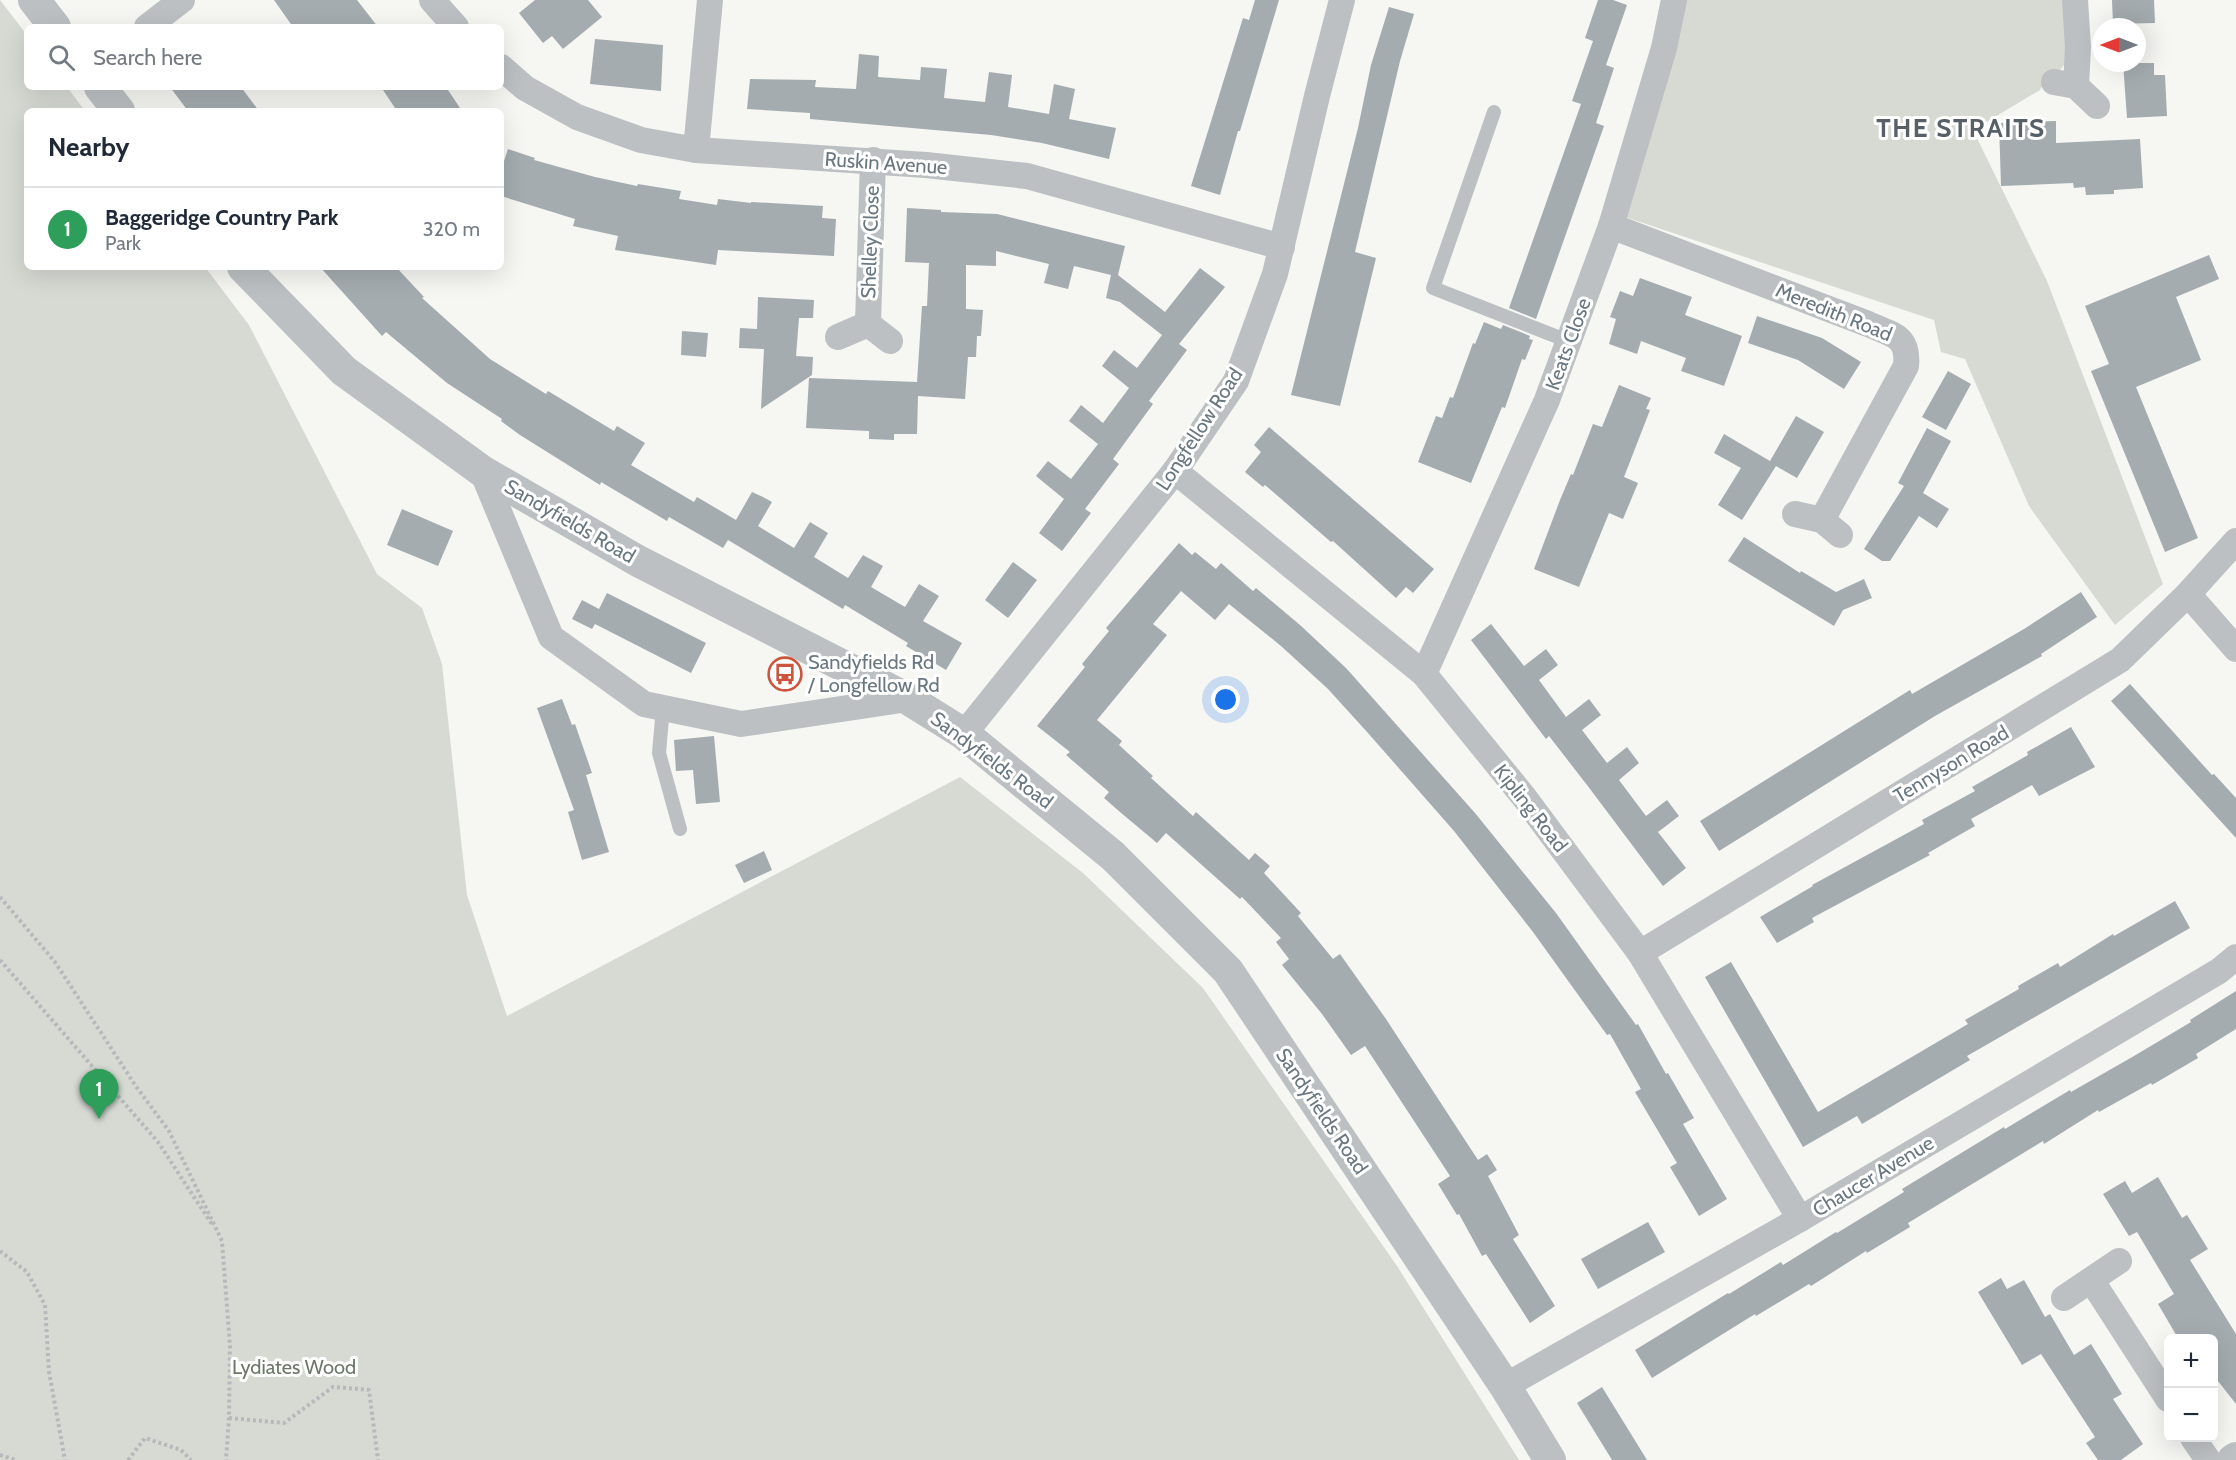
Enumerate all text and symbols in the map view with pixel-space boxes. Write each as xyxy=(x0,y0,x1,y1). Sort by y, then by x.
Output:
north arrow xyxy=(2092,18,2146,72)
search box xyxy=(24,24,504,90)
icon: search xyxy=(45,41,78,74)
text: Search here xyxy=(93,44,202,71)
district label: THE STRAITS xyxy=(1876,112,2046,144)
text: Nearby xyxy=(48,131,129,163)
street label: Ruskin Avenue xyxy=(824,147,948,179)
street label: Shelley Close xyxy=(856,185,884,299)
text: Baggeridge Country Park xyxy=(105,204,339,231)
text: 1 xyxy=(64,217,71,241)
text: 320 m xyxy=(423,217,480,241)
text: Park xyxy=(105,231,141,255)
street label: Meredith Road xyxy=(1772,278,1896,346)
street label: Keats Close xyxy=(1540,295,1596,393)
street label: Longfellow Road xyxy=(1150,363,1248,495)
street label: Sandyfields Road xyxy=(501,474,639,568)
place label: Sandyfields Rd / Longfellow Rd xyxy=(807,650,940,697)
bus stop icon: Sandyfields Rd / Longfellow Rd xyxy=(767,656,803,692)
your location xyxy=(1211,685,1240,714)
street label: Sandyfields Road xyxy=(926,706,1058,814)
street label: Tennyson Road xyxy=(1889,720,2013,808)
street label: Kipling Road xyxy=(1489,759,1573,857)
street label: Sandyfields Road xyxy=(1271,1044,1373,1178)
pin: 1 xyxy=(80,1070,118,1119)
street label: Chaucer Avenue xyxy=(1808,1131,1938,1221)
map controls xyxy=(2164,1334,2218,1442)
button: + xyxy=(2164,1334,2218,1388)
park label: Lydiates Wood xyxy=(232,1355,356,1379)
button: − xyxy=(2164,1388,2218,1442)

